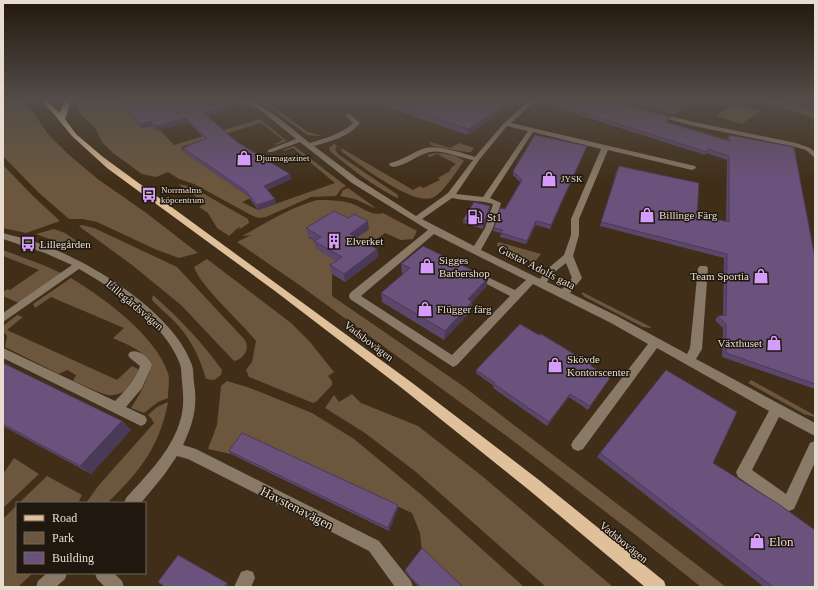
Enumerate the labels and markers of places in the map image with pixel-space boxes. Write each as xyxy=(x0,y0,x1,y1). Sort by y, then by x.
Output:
shop icon: Djurmagazinet xyxy=(235,149,253,167)
place label: Djurmagazinet xyxy=(256,153,310,163)
shop icon: JYSK xyxy=(540,170,558,188)
place label: JYSK xyxy=(561,174,583,184)
place label: Norrmalms köpcentrum xyxy=(161,185,204,205)
bus stop icon: Norrmalms köpcentrum xyxy=(140,186,158,204)
shop icon: Billinge Färg xyxy=(638,206,656,224)
fuel station icon: St1 xyxy=(466,208,484,226)
place label: Billinge Färg xyxy=(659,209,718,221)
place label: St1 xyxy=(487,211,502,223)
building icon: Elverket xyxy=(325,232,343,250)
bus stop icon: Lillegården xyxy=(19,235,37,253)
place label: Elverket xyxy=(346,235,383,247)
place label: Lillegården xyxy=(40,238,91,250)
place label: Sigges Barbershop xyxy=(439,254,490,279)
shop icon: Sigges Barbershop xyxy=(418,257,436,275)
shop icon: Team Sportia xyxy=(752,267,770,285)
place label: Team Sportia xyxy=(690,270,749,282)
shop icon: Flügger färg xyxy=(416,300,434,318)
place label: Flügger färg xyxy=(437,303,492,315)
shop icon: Växthuset xyxy=(765,334,783,352)
place label: Växthuset xyxy=(717,337,762,349)
place label: Skövde Kontorscenter xyxy=(567,353,630,378)
shop icon: Skövde Kontorscenter xyxy=(546,356,564,374)
shop icon: Elon xyxy=(748,532,766,550)
place label: Elon xyxy=(769,534,794,549)

